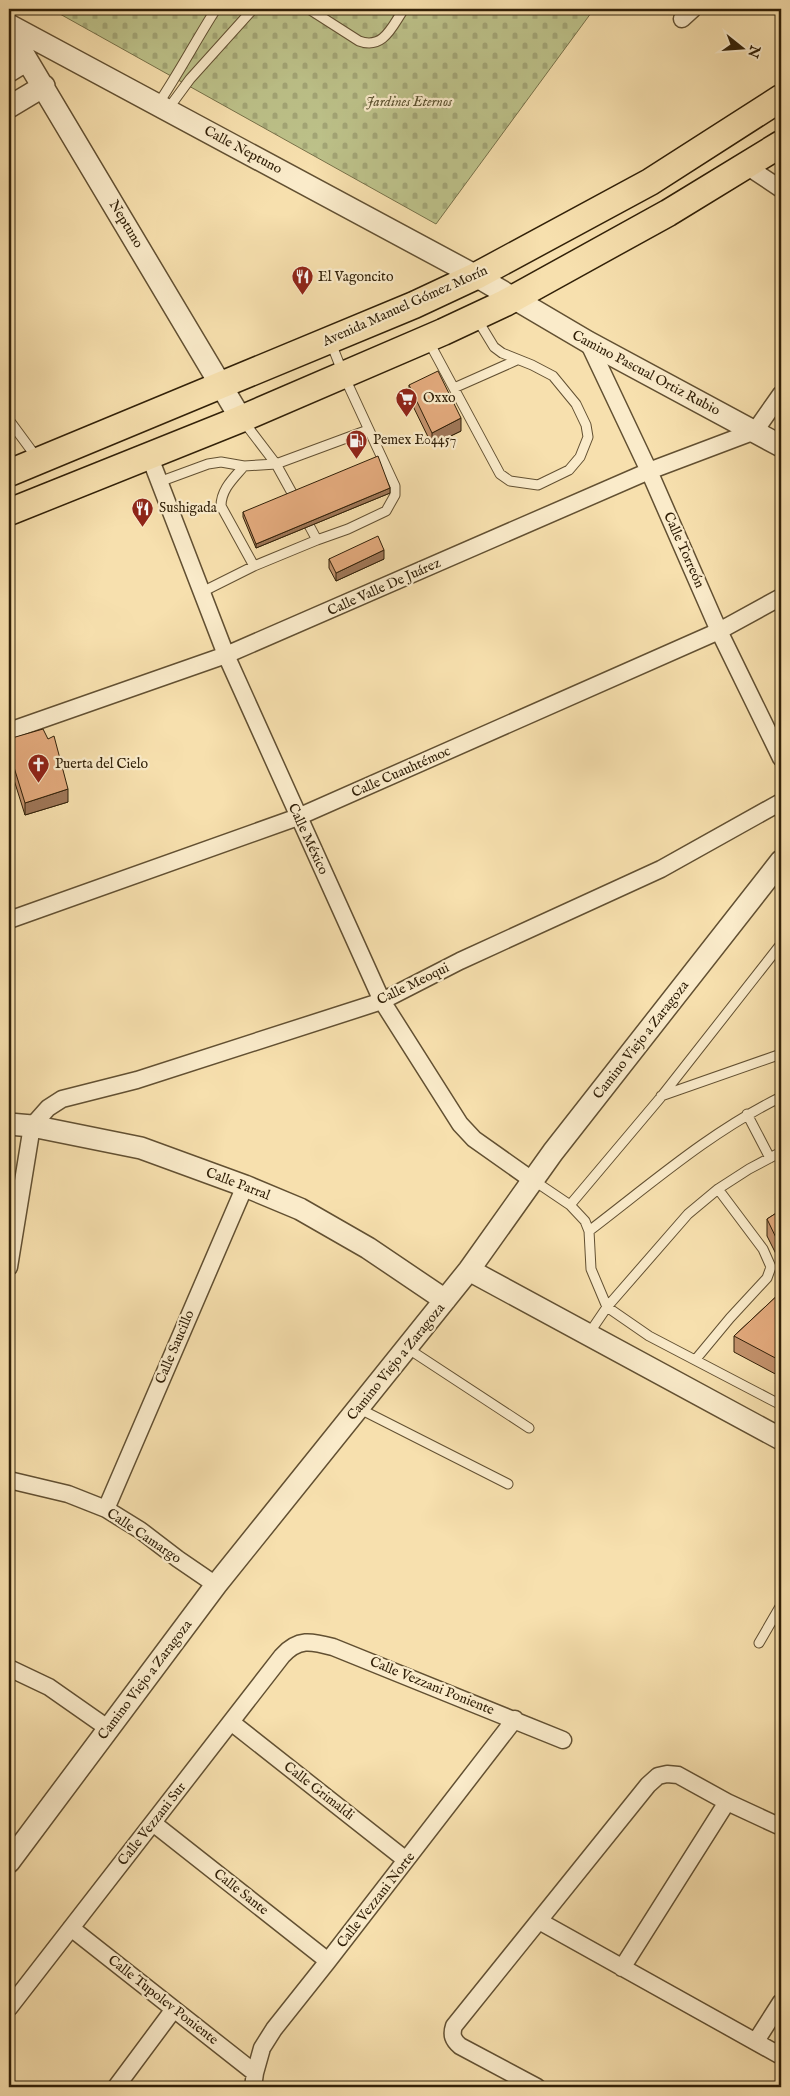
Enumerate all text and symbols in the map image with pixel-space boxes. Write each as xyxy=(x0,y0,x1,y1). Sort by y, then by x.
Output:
north arrow xyxy=(718,22,768,72)
text: N xyxy=(743,42,764,60)
park label: Jardines Eternos xyxy=(366,93,453,111)
street label: Calle Neptuno xyxy=(201,122,286,178)
street label: Neptuno xyxy=(105,197,148,252)
street label: Avenida Manuel Gómez Morín xyxy=(319,261,491,351)
restaurant icon: El Vagoncito xyxy=(290,265,314,296)
place label: El Vagoncito xyxy=(318,268,394,286)
street label: Camino Pascual Ortiz Rubio xyxy=(569,326,724,420)
supermarket icon: Oxxo xyxy=(395,386,419,417)
place label: Oxxo xyxy=(423,389,456,407)
fuel station icon: Pemex E04457 xyxy=(345,428,369,459)
place label: Pemex E04457 xyxy=(373,431,456,449)
restaurant icon: Sushigada xyxy=(131,496,155,527)
place label: Sushigada xyxy=(159,499,218,517)
street label: Calle Torreón xyxy=(659,509,709,591)
street label: Calle Valle De Juárez xyxy=(325,554,444,620)
street label: Calle Cuauhtémoc xyxy=(349,742,453,802)
church icon: Puerta del Cielo xyxy=(27,752,51,783)
place label: Puerta del Cielo xyxy=(55,755,148,773)
street label: Calle México xyxy=(284,800,333,878)
street label: Calle Meoqui xyxy=(374,959,452,1009)
street label: Camino Viejo a Zaragoza xyxy=(589,976,694,1103)
street label: Calle Parral xyxy=(203,1164,273,1205)
street label: Camino Viejo a Zaragoza xyxy=(343,1299,449,1424)
street label: Calle Saucillo xyxy=(151,1307,199,1387)
street label: Calle Camargo xyxy=(103,1504,185,1568)
street label: Camino Viejo a Zaragoza xyxy=(94,1616,197,1744)
street label: Calle Vezzani Poniente xyxy=(367,1653,497,1719)
street label: Calle Grimaldi xyxy=(280,1758,358,1824)
street label: Calle Vezzani Sur xyxy=(114,1779,190,1869)
street label: Calle Vezzani Norte xyxy=(333,1848,419,1952)
street label: Calle Sante xyxy=(210,1865,273,1919)
street label: Calle Tupolev Poniente xyxy=(104,1951,222,2049)

